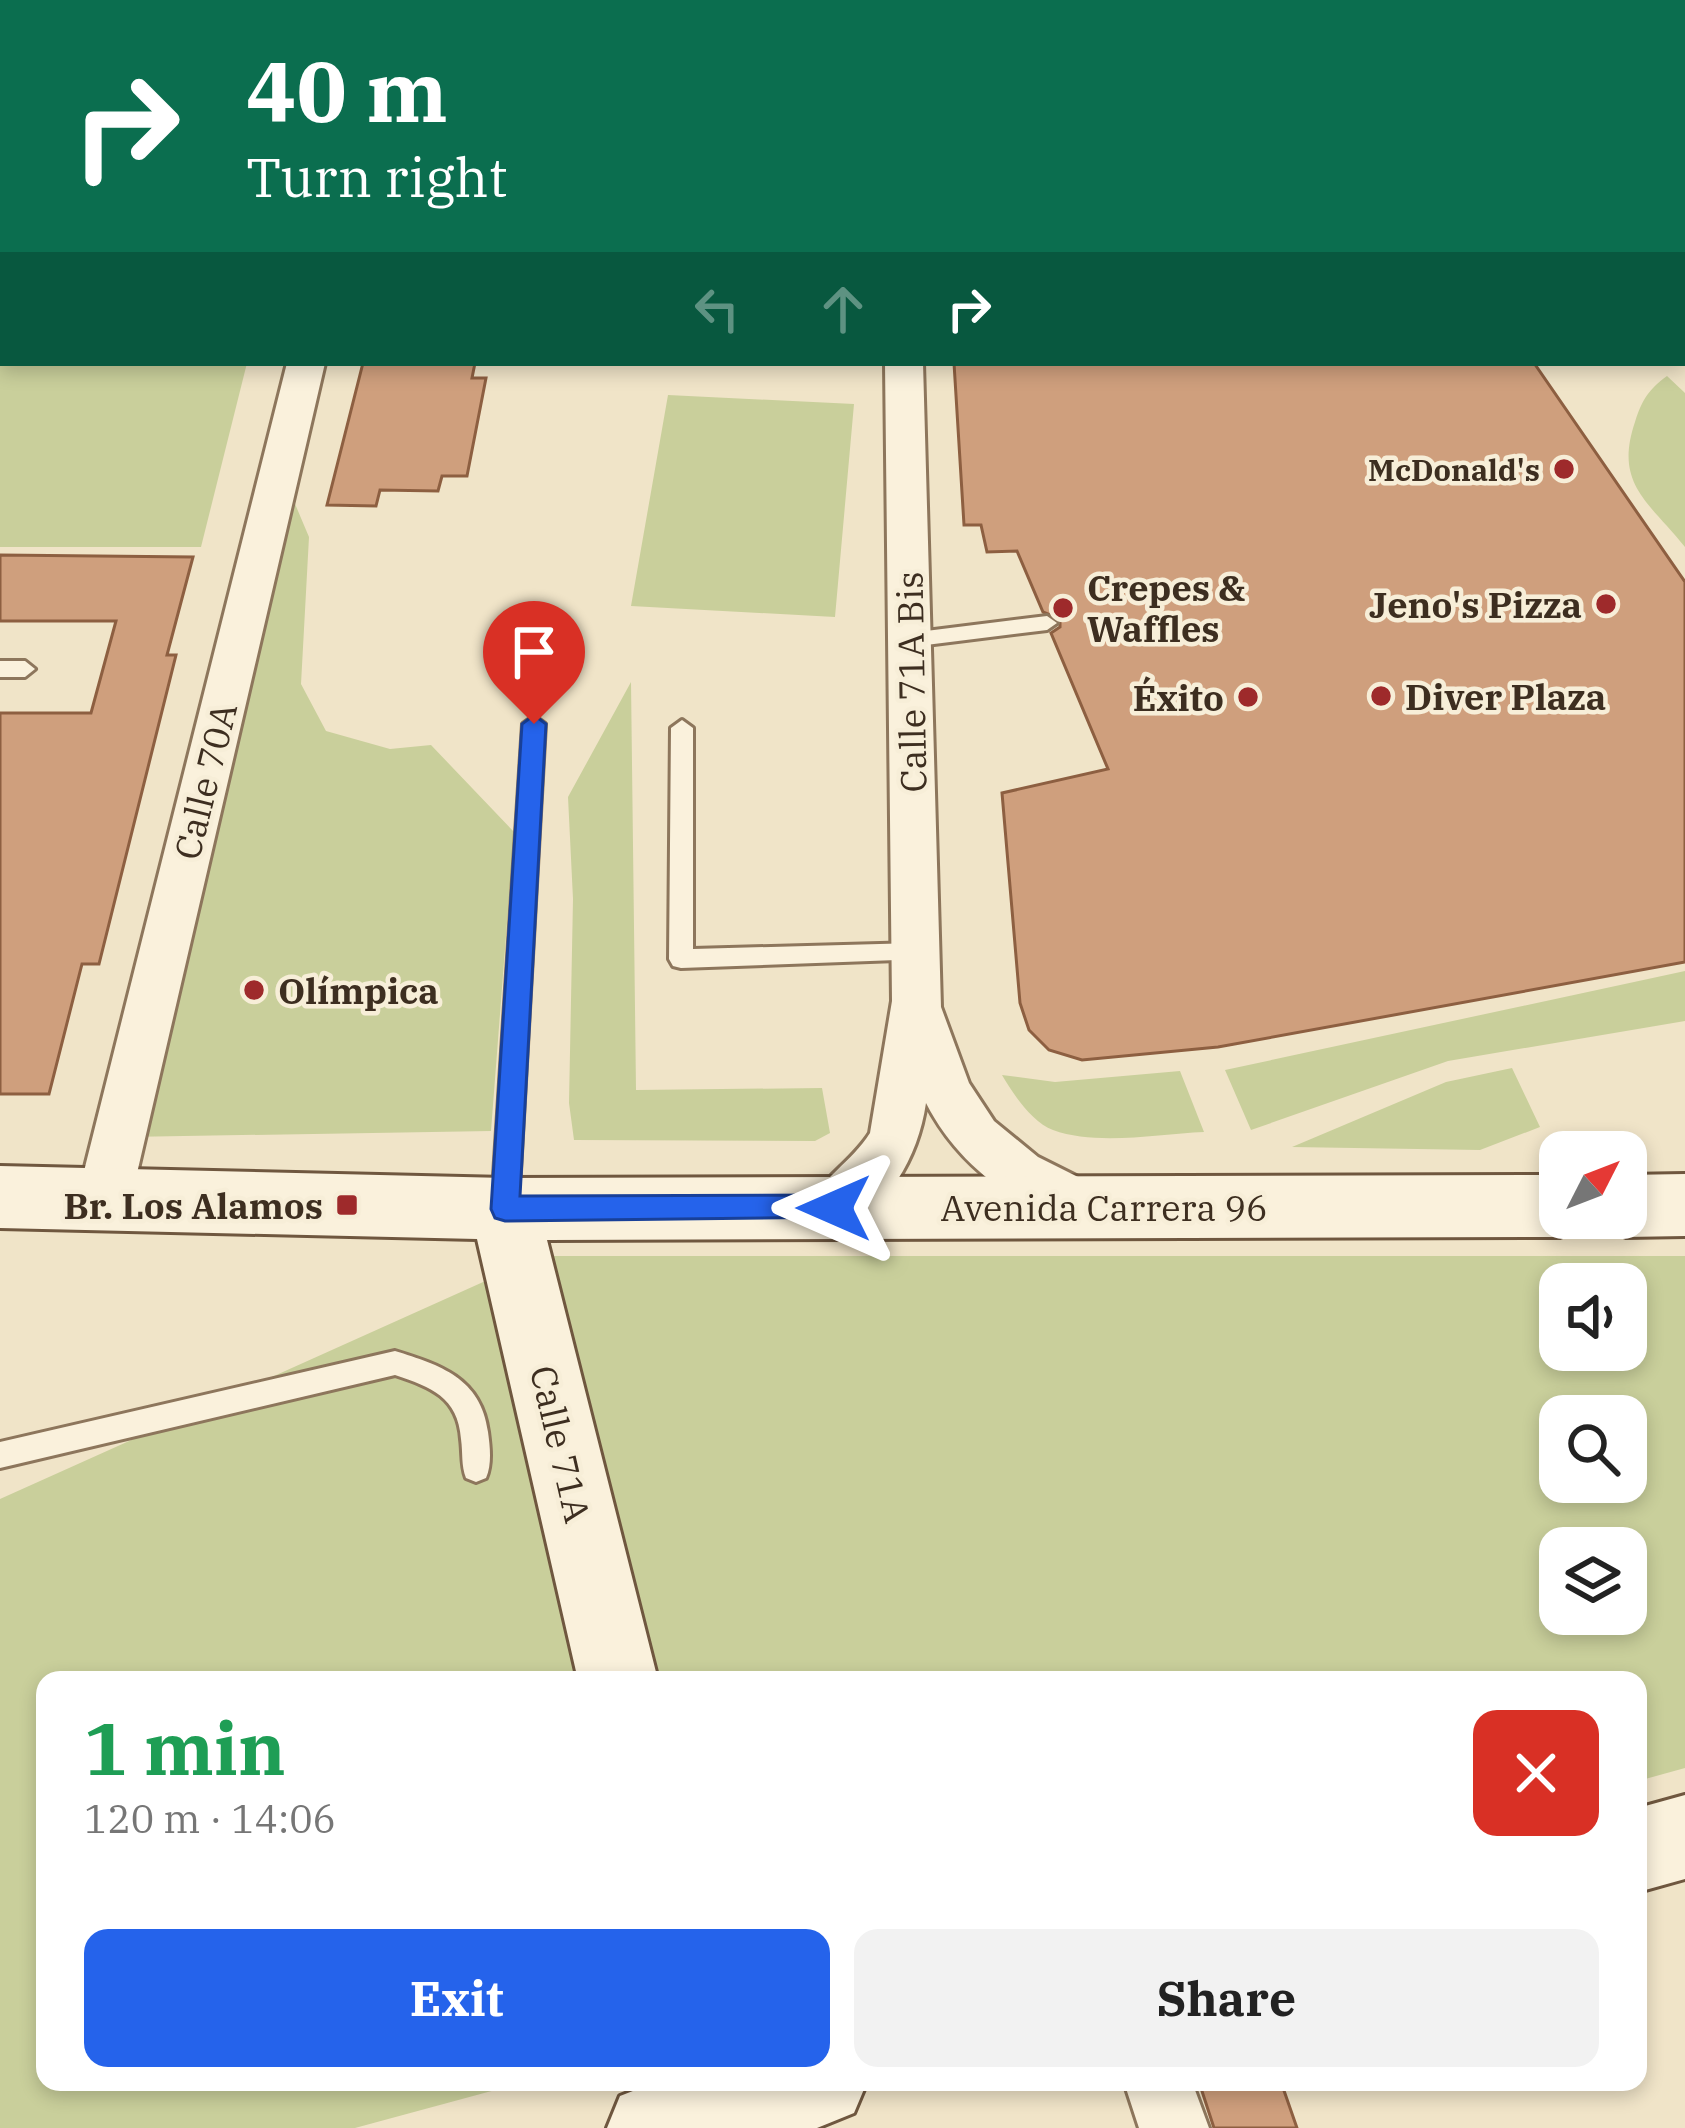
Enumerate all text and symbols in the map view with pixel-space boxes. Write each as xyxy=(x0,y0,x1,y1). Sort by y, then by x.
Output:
text: 40 m xyxy=(246,36,448,145)
icon: right xyxy=(48,48,204,204)
text: Turn right xyxy=(246,142,508,212)
icon: left xyxy=(684,276,750,342)
icon: ahead xyxy=(810,276,876,342)
icon: right xyxy=(936,276,1002,342)
place label: McDonald's xyxy=(1368,450,1540,489)
marker: McDonald's xyxy=(1551,456,1577,482)
place label: Crepes & Waffles xyxy=(1087,564,1246,652)
street label: Calle 71A Bis xyxy=(886,571,936,793)
place label: Jeno's Pizza xyxy=(1369,581,1582,628)
marker: Jeno's Pizza xyxy=(1593,591,1619,617)
marker: Crepes & Waffles xyxy=(1050,595,1076,621)
pin xyxy=(483,601,585,724)
icon: arrive xyxy=(501,619,567,685)
place label: Diver Plaza xyxy=(1405,673,1606,720)
place label: Éxito xyxy=(1133,674,1224,721)
marker: Diver Plaza xyxy=(1368,683,1394,709)
marker: Éxito xyxy=(1235,684,1261,710)
street label: Calle 70A xyxy=(163,697,247,864)
place label: Olímpica xyxy=(278,967,439,1014)
marker: Olímpica xyxy=(241,977,267,1003)
north arrow xyxy=(1539,1131,1647,1239)
map controls xyxy=(1539,1131,1647,1635)
position arrow xyxy=(771,1145,897,1271)
place label: Br. Los Alamos xyxy=(63,1182,323,1229)
street label: Avenida Carrera 96 xyxy=(940,1184,1268,1231)
marker: Br. Los Alamos xyxy=(334,1192,360,1218)
button: sound xyxy=(1539,1263,1647,1371)
street label: Calle 71A xyxy=(520,1361,602,1527)
button: search xyxy=(1539,1395,1647,1503)
button: layers xyxy=(1539,1527,1647,1635)
text: 1 min xyxy=(84,1701,286,1795)
button: close xyxy=(1473,1710,1599,1836)
text: 120 m · 14:06 xyxy=(84,1793,336,1844)
button: Exit xyxy=(84,1929,830,2067)
button: Share xyxy=(854,1929,1599,2067)

